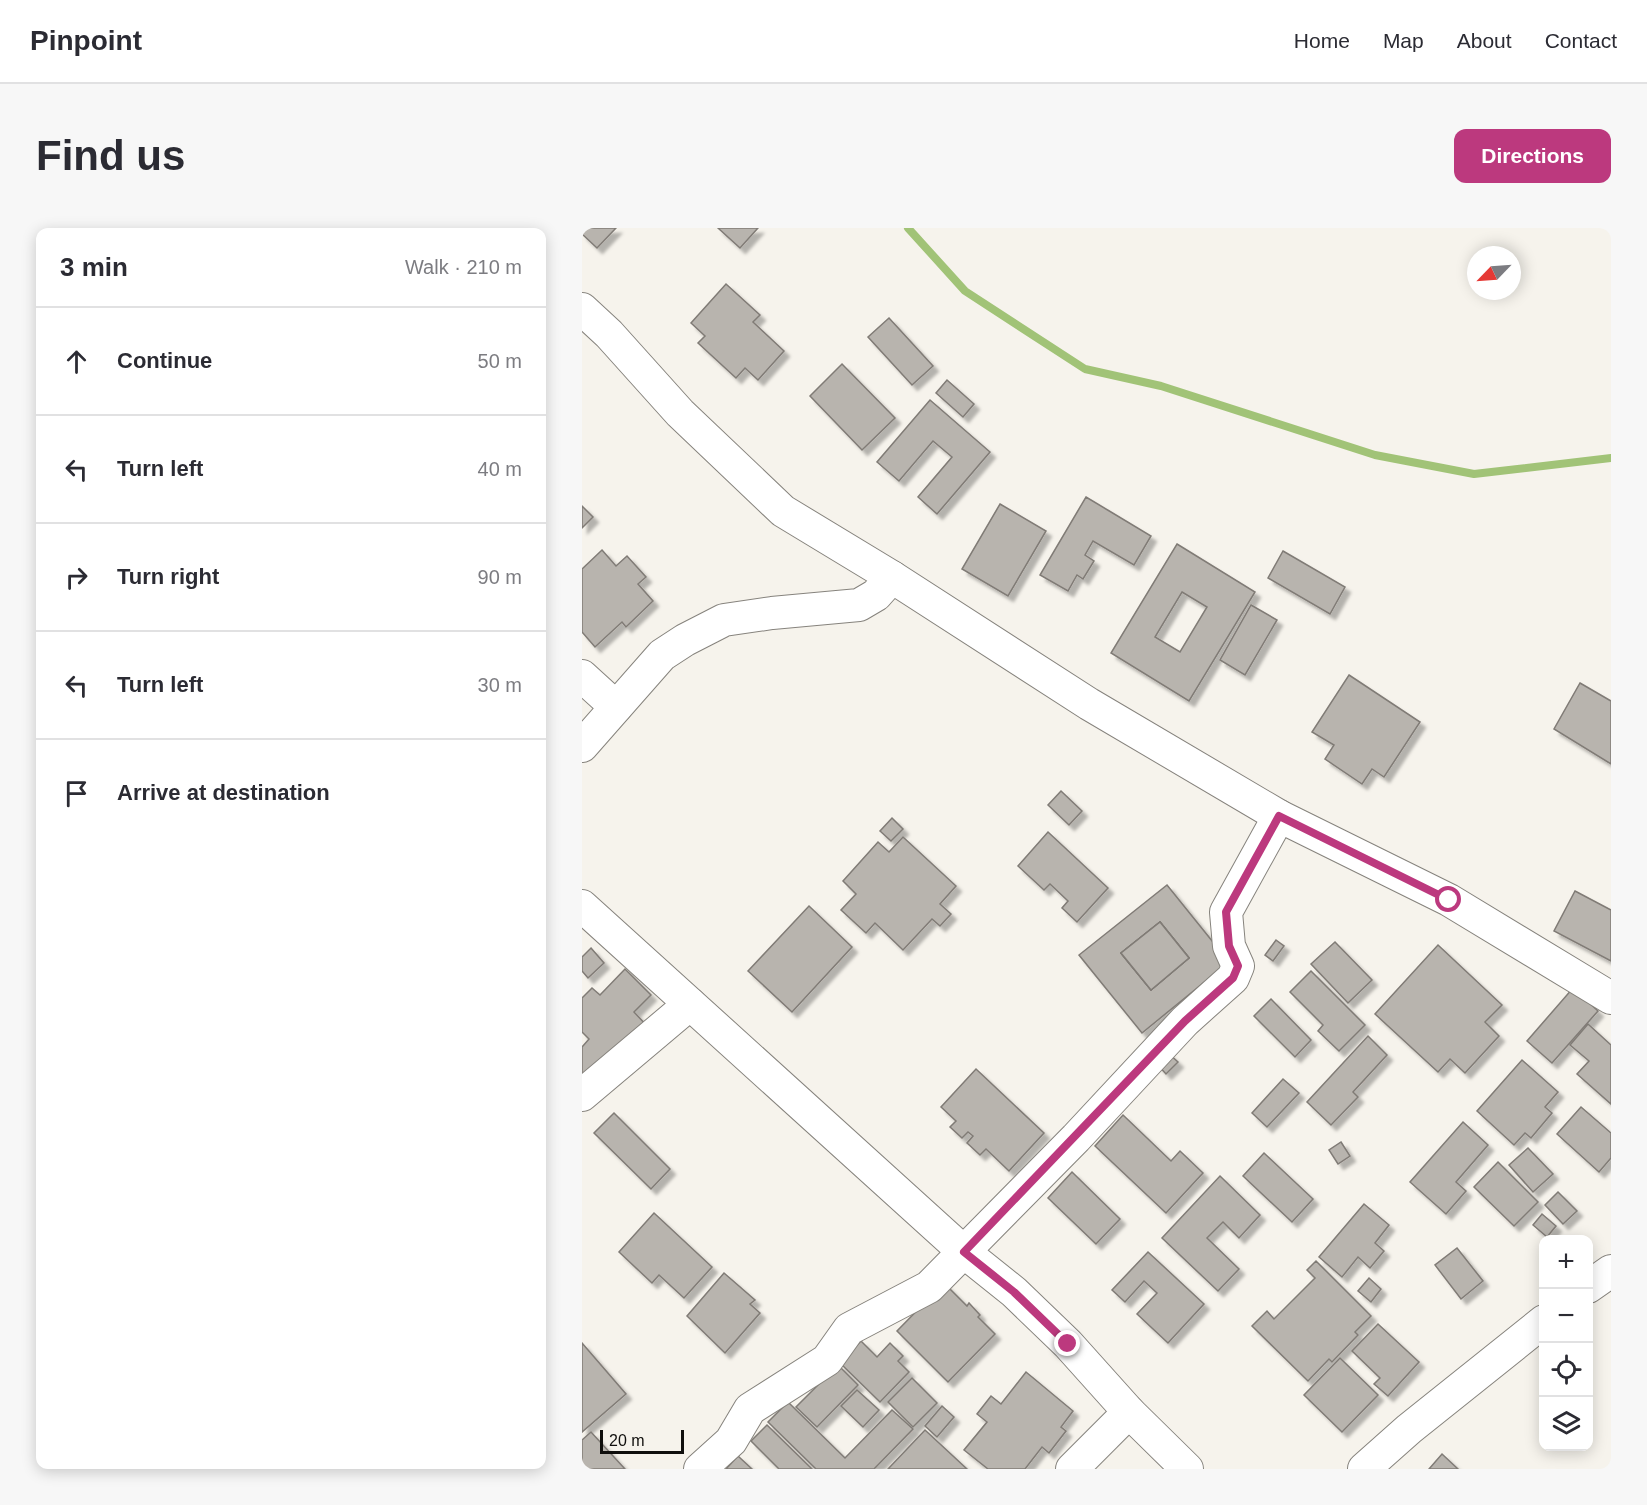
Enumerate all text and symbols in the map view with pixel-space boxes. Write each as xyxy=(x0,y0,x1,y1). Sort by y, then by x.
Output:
text: Pinpoint xyxy=(30,25,142,56)
text: Home xyxy=(1294,29,1350,52)
text: Map xyxy=(1383,29,1424,52)
text: About xyxy=(1457,29,1512,52)
text: Contact xyxy=(1545,29,1617,52)
button: Directions xyxy=(1454,129,1611,183)
text: Find us xyxy=(36,132,185,179)
north arrow xyxy=(1467,246,1521,300)
text: 3 min xyxy=(60,252,128,282)
text: Walk · 210 m xyxy=(405,256,522,278)
icon: ahead xyxy=(60,345,93,378)
text: Continue xyxy=(117,348,212,373)
text: 50 m xyxy=(478,350,522,372)
icon: left xyxy=(60,453,93,486)
text: Turn left xyxy=(117,456,203,481)
text: 40 m xyxy=(478,458,522,480)
icon: right xyxy=(60,561,93,594)
text: Turn right xyxy=(117,564,219,589)
text: 90 m xyxy=(478,566,522,588)
icon: left xyxy=(60,669,93,702)
text: Turn left xyxy=(117,672,203,697)
text: 30 m xyxy=(478,674,522,696)
icon: arrive xyxy=(60,777,93,810)
text: Arrive at destination xyxy=(117,780,330,805)
route start xyxy=(1435,886,1461,912)
map controls xyxy=(1539,1235,1593,1451)
button: + xyxy=(1539,1235,1593,1289)
button: − xyxy=(1539,1289,1593,1343)
route end xyxy=(1054,1330,1080,1356)
button: locate xyxy=(1539,1343,1593,1397)
button: layers xyxy=(1539,1397,1593,1451)
scale bar xyxy=(600,1427,684,1454)
text: 20 m xyxy=(609,1432,645,1449)

